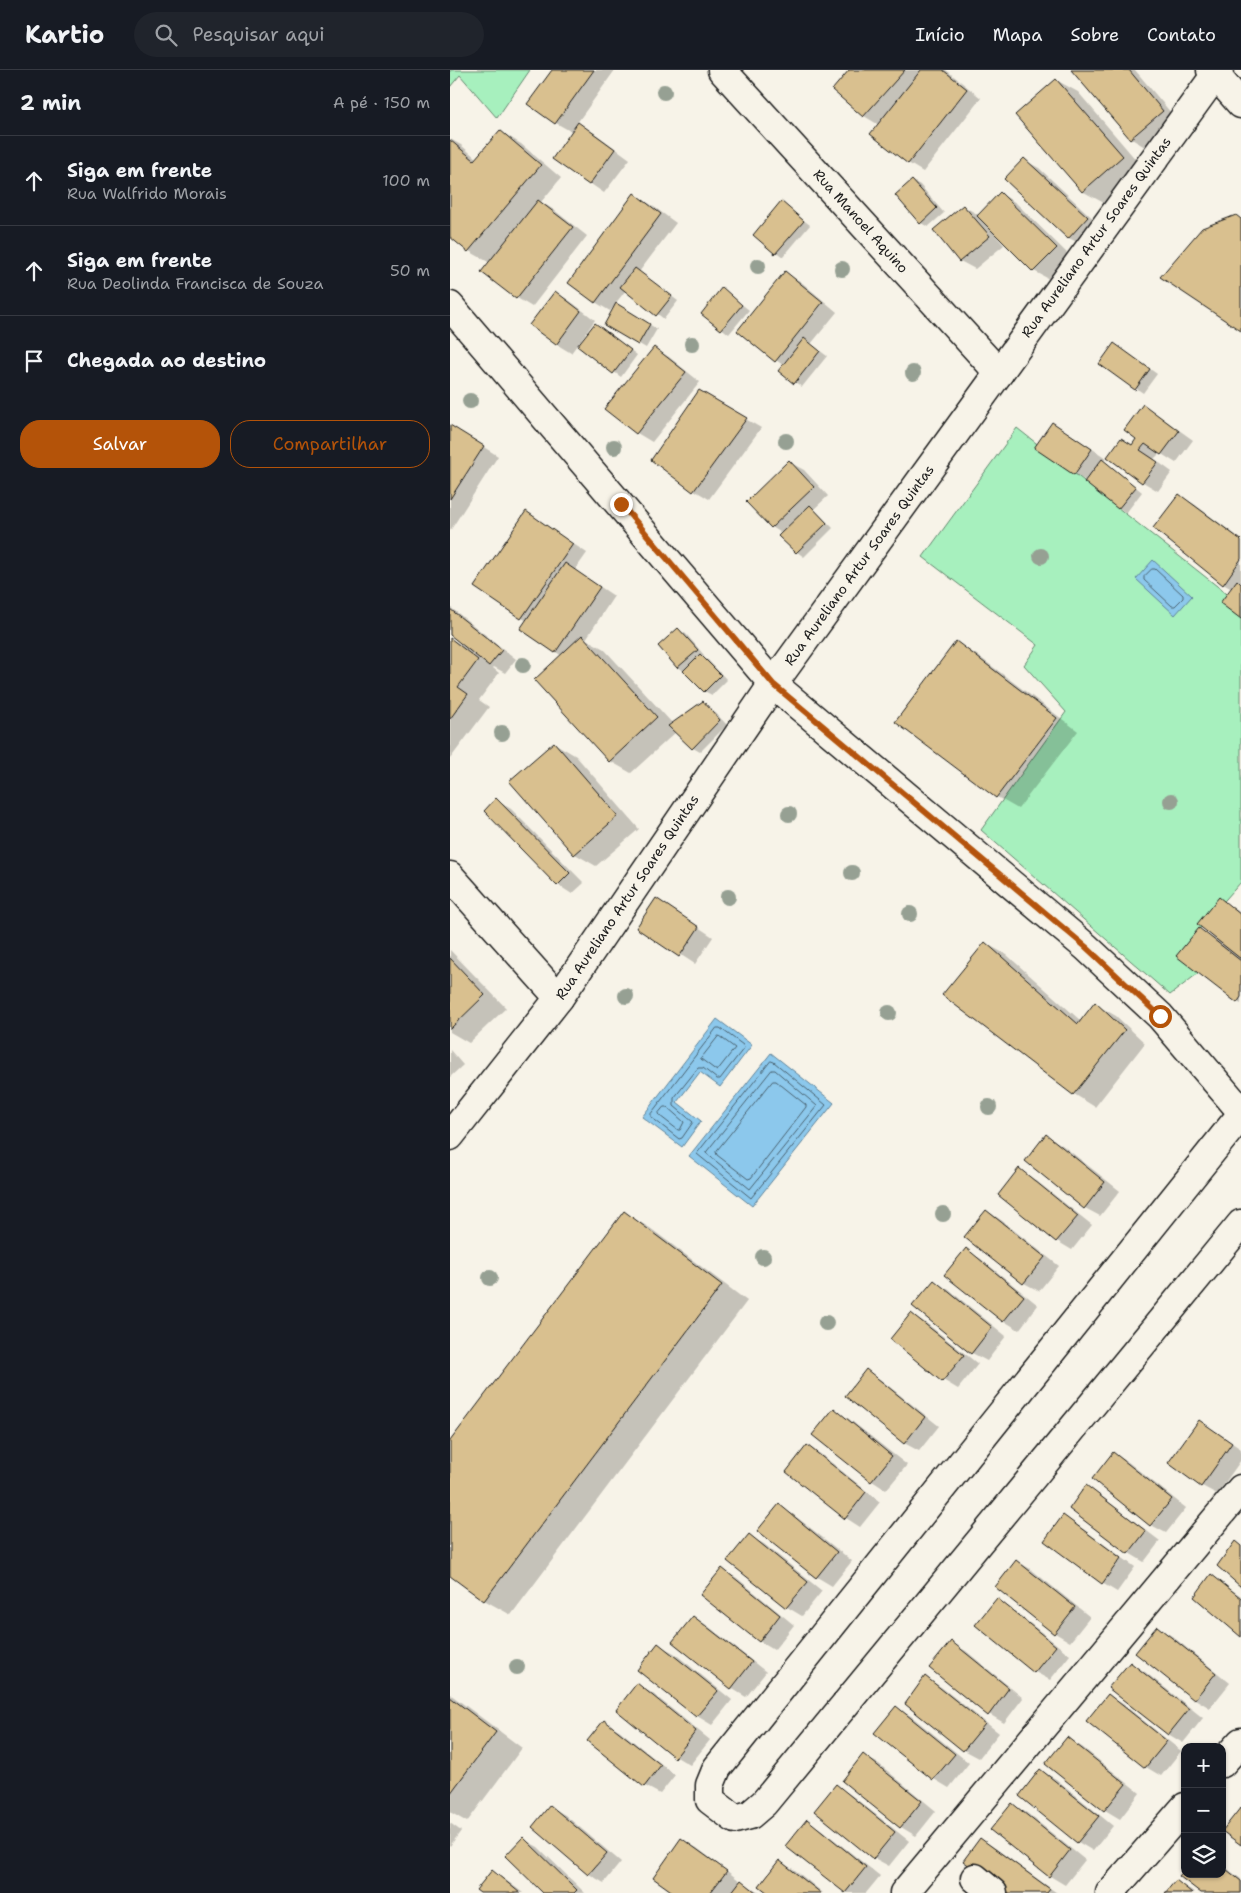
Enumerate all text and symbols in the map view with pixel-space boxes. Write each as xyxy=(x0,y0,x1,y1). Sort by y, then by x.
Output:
search box xyxy=(134,12,484,57)
text: Kartio xyxy=(25,19,104,51)
icon: search xyxy=(152,21,180,49)
text: Pesquisar aqui xyxy=(192,22,325,47)
text: Início xyxy=(915,23,965,47)
text: Mapa xyxy=(993,23,1042,47)
text: Sobre xyxy=(1070,23,1119,47)
text: Contato xyxy=(1147,23,1216,47)
text: 2 min xyxy=(20,89,81,117)
text: A pé · 150 m xyxy=(333,92,430,113)
street label: Rua Aureliano Artur Soares Quintas xyxy=(1017,133,1175,341)
text: Siga em frente xyxy=(67,158,212,183)
street label: Rua Manoel Aquino xyxy=(810,165,912,277)
icon: ahead xyxy=(20,167,48,195)
text: 100 m xyxy=(382,170,430,191)
text: Rua Walfrido Morais xyxy=(67,183,227,204)
text: Siga em frente xyxy=(67,248,212,273)
icon: ahead xyxy=(20,257,48,285)
text: 50 m xyxy=(390,260,430,281)
text: Rua Deolinda Francisca de Souza xyxy=(67,273,323,294)
icon: arrive xyxy=(20,347,48,375)
text: Chegada ao destino xyxy=(67,348,266,373)
button: Salvar xyxy=(20,420,220,468)
button: Compartilhar xyxy=(230,420,430,468)
street label: Rua Aureliano Artur Soares Quintas xyxy=(780,461,938,669)
route end xyxy=(610,493,633,516)
street label: Rua Aureliano Artur Soares Quintas xyxy=(551,791,703,1003)
route start xyxy=(1149,1005,1172,1028)
map controls xyxy=(1181,1743,1226,1878)
button: + xyxy=(1181,1743,1226,1788)
button: − xyxy=(1181,1788,1226,1833)
button: layers xyxy=(1181,1833,1226,1878)

